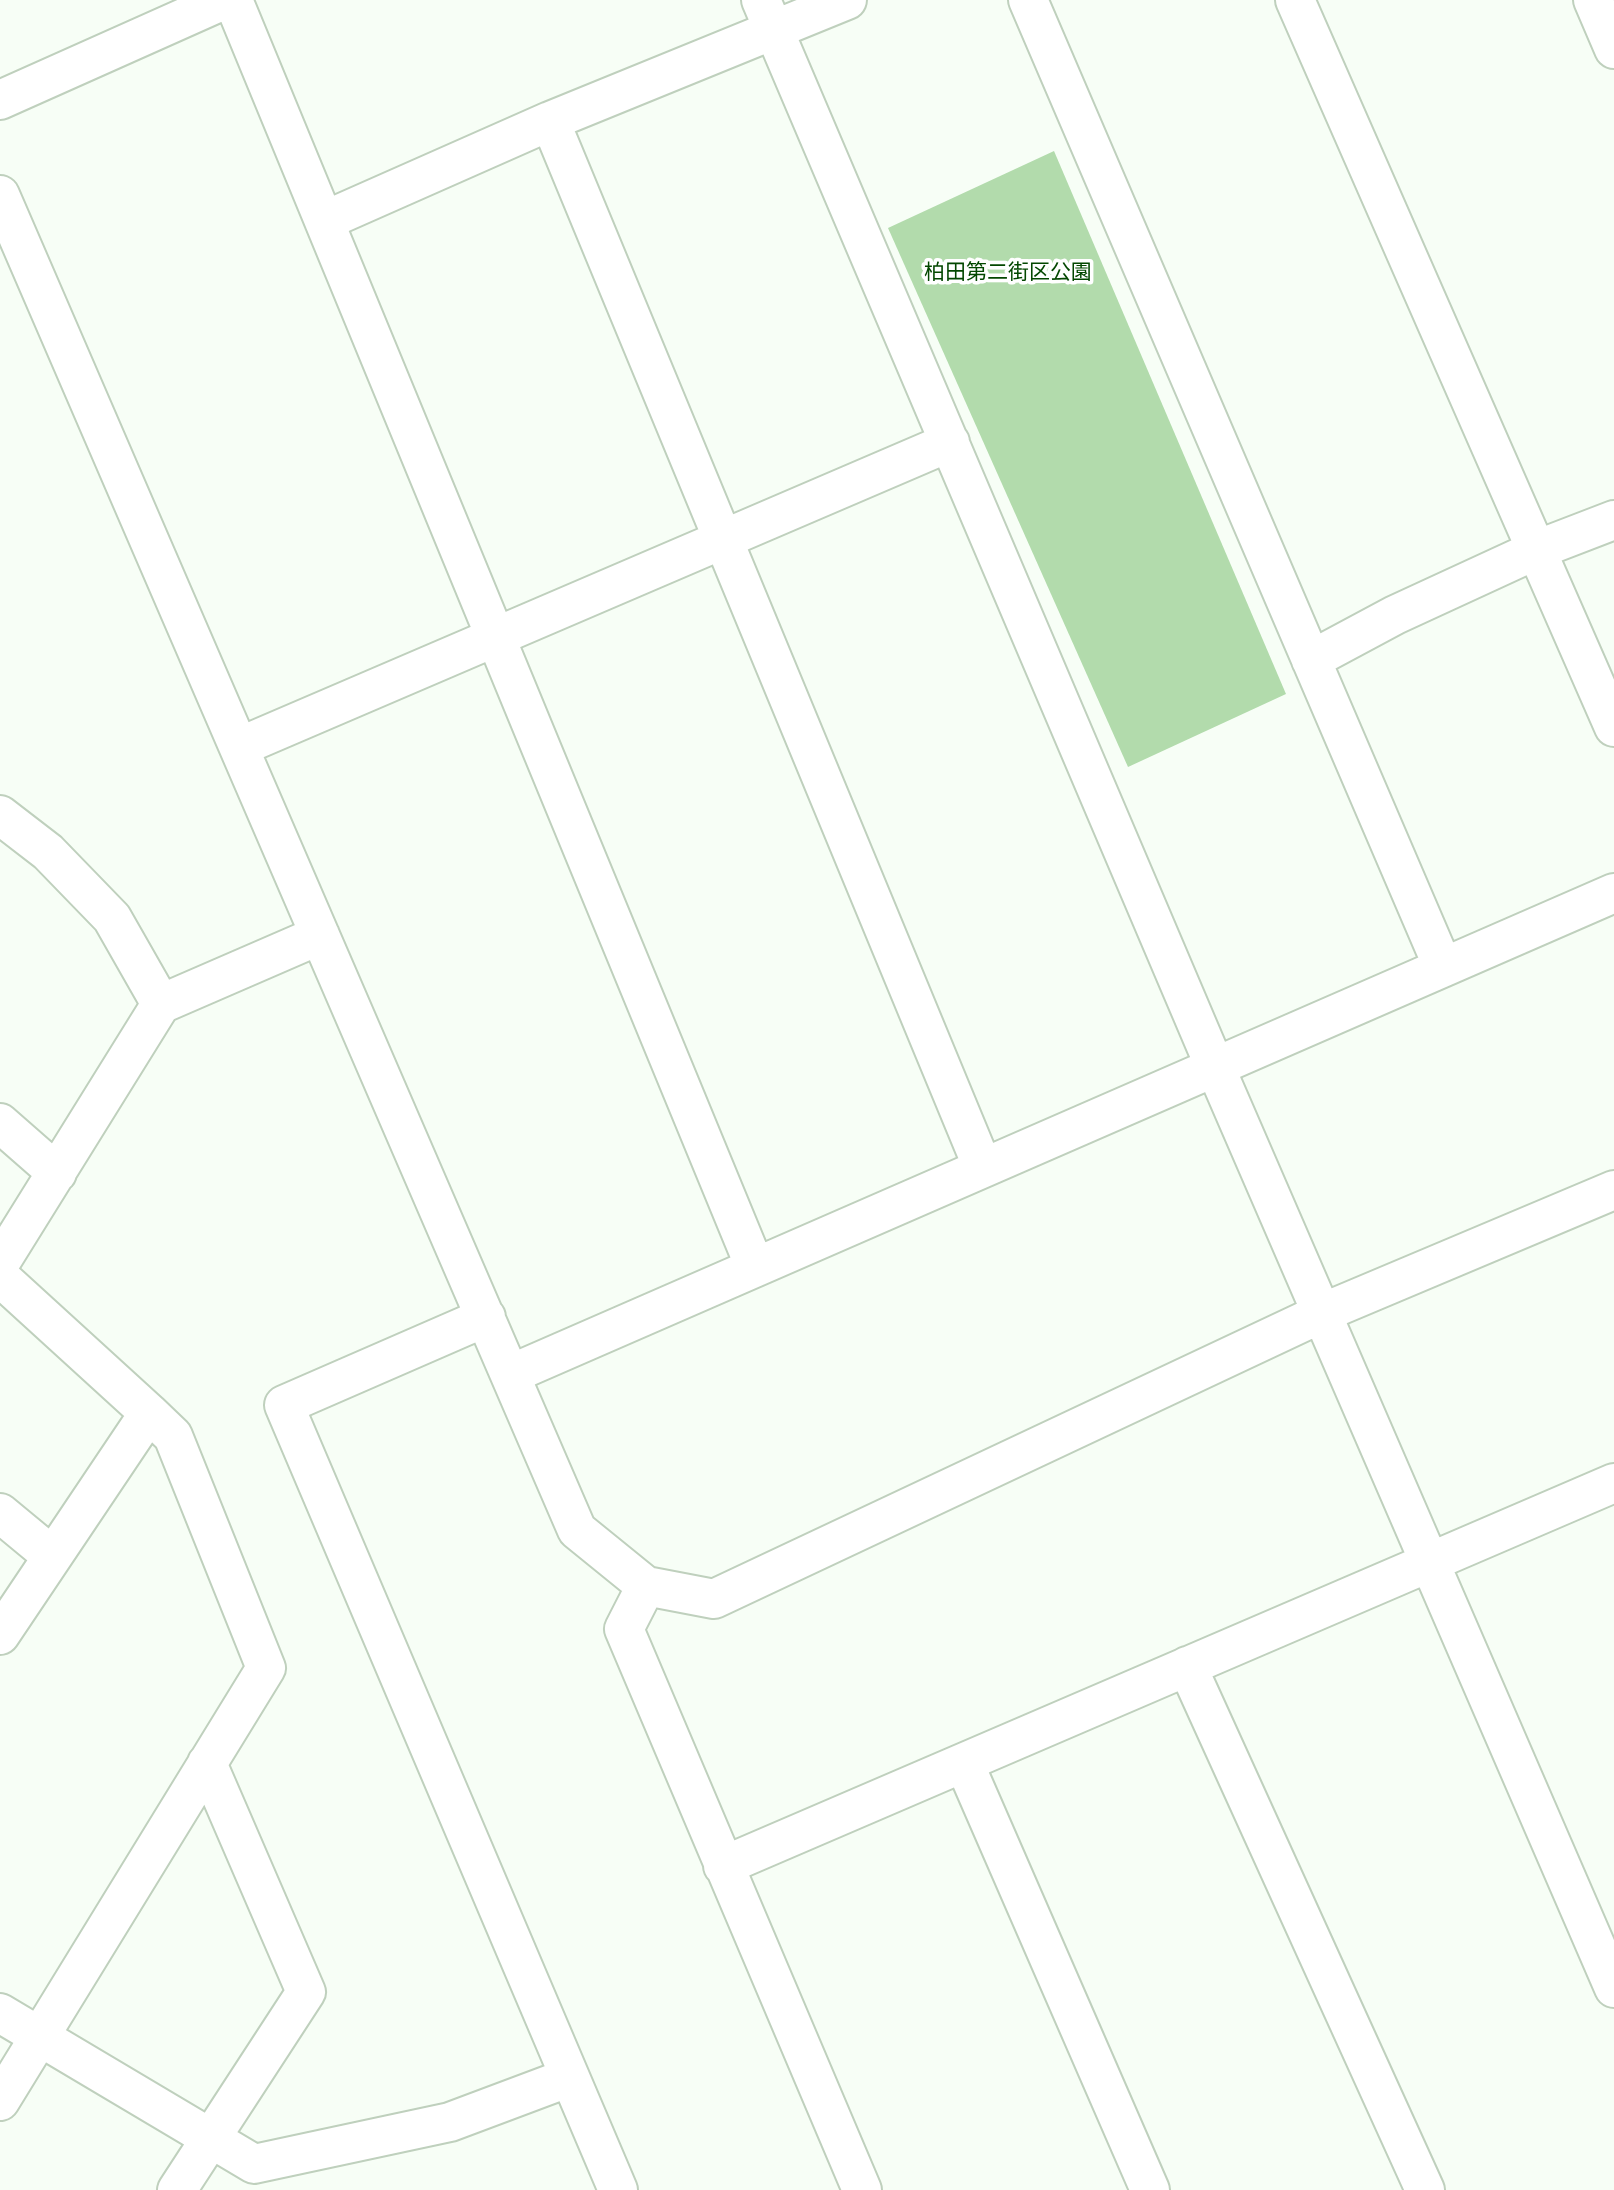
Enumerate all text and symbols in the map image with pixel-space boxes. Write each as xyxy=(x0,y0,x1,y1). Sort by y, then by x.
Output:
park label: 柏田第二街区公園 xyxy=(924,260,1092,286)

